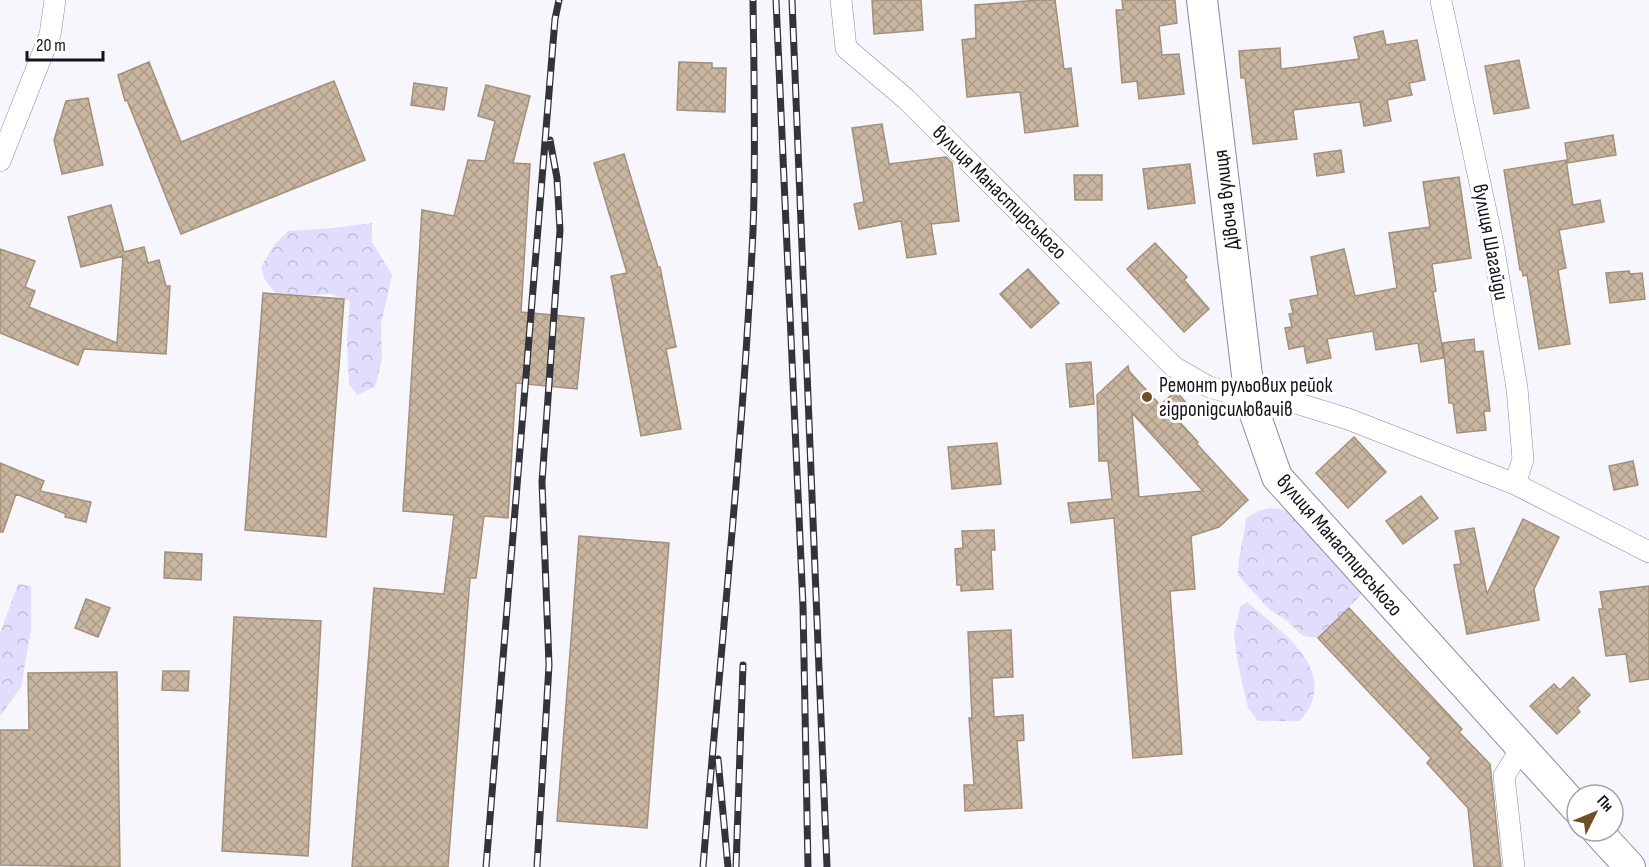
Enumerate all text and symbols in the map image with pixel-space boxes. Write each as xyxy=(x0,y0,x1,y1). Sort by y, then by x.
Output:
scale bar xyxy=(27,24,104,62)
text: 20 m xyxy=(36,35,66,56)
street label: вулиця Манастирського xyxy=(927,120,1072,265)
street label: Дівоча вулиця xyxy=(1208,148,1245,252)
street label: вулиця Шагайди xyxy=(1467,182,1514,302)
place label: Ремонт рульових рейок гідропідсилювачів xyxy=(1159,373,1333,422)
marker: Ремонт рульових рейок гідропідсилювачів xyxy=(1140,390,1154,404)
street label: вулиця Манастирського xyxy=(1271,469,1408,621)
north arrow xyxy=(1565,783,1625,843)
text: Пн xyxy=(1593,792,1617,816)

